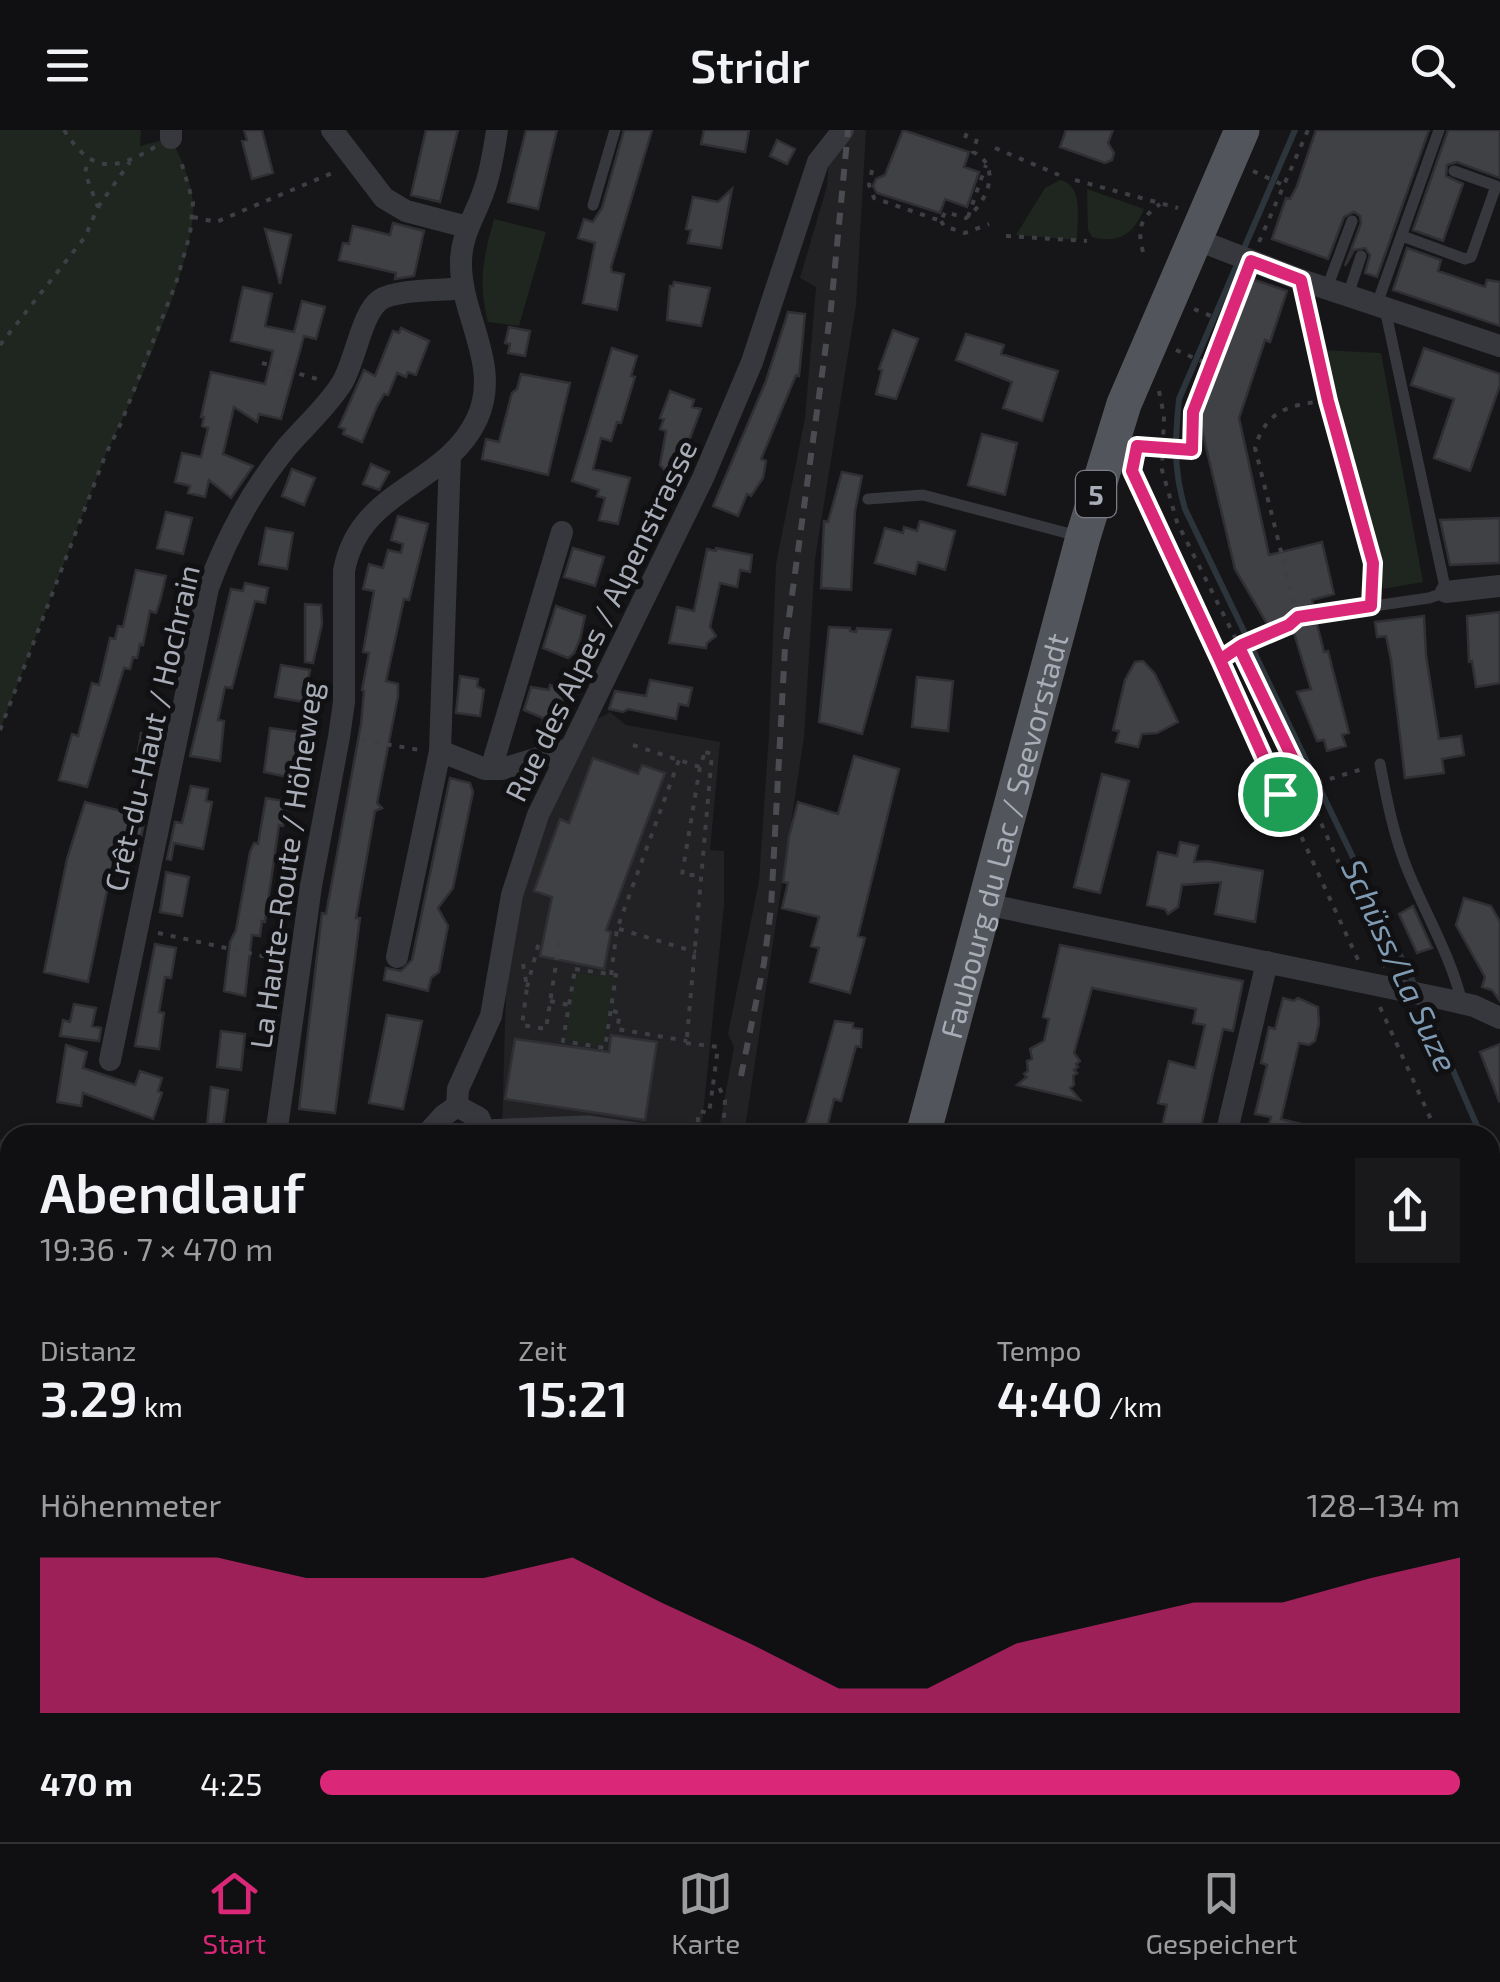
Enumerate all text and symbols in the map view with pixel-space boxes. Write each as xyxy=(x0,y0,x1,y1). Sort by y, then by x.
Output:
icon: menu xyxy=(40,38,95,93)
text: Stridr xyxy=(690,38,810,92)
icon: search xyxy=(1405,38,1460,93)
street label: Rue des Alpes / Alpenstrasse xyxy=(497,433,703,807)
road number: 5 xyxy=(1076,471,1116,517)
street label: Crêt-du-Haut / Hochrain xyxy=(96,561,206,895)
street label: Faubourg du Lac / Seevorstadt xyxy=(932,629,1075,1042)
street label: La Haute-Route / Höheweg xyxy=(241,679,329,1051)
pin xyxy=(1238,752,1323,837)
icon: arrive xyxy=(1253,767,1308,822)
water label: Schüss/La Suze xyxy=(1335,853,1467,1077)
text: Abendlauf xyxy=(40,1158,305,1224)
button: share xyxy=(1355,1158,1460,1263)
text: 19:36 · 7 × 470 m xyxy=(40,1229,273,1267)
text: Distanz xyxy=(40,1333,136,1367)
text: Zeit xyxy=(518,1333,567,1367)
text: Tempo xyxy=(997,1333,1082,1367)
text: 3.29 xyxy=(40,1367,138,1427)
text: 15:21 xyxy=(518,1367,628,1427)
text: 4:40 xyxy=(997,1367,1103,1427)
text: km xyxy=(138,1389,183,1423)
text: /km xyxy=(1103,1389,1162,1423)
text: Höhenmeter xyxy=(40,1485,221,1523)
text: 128–134 m xyxy=(1307,1485,1460,1523)
text: 470 m xyxy=(40,1764,133,1802)
text: 4:25 xyxy=(200,1764,262,1802)
tab: Start xyxy=(203,1866,266,1960)
tab: Karte xyxy=(671,1866,740,1960)
tab: Gespeichert xyxy=(1145,1866,1297,1960)

